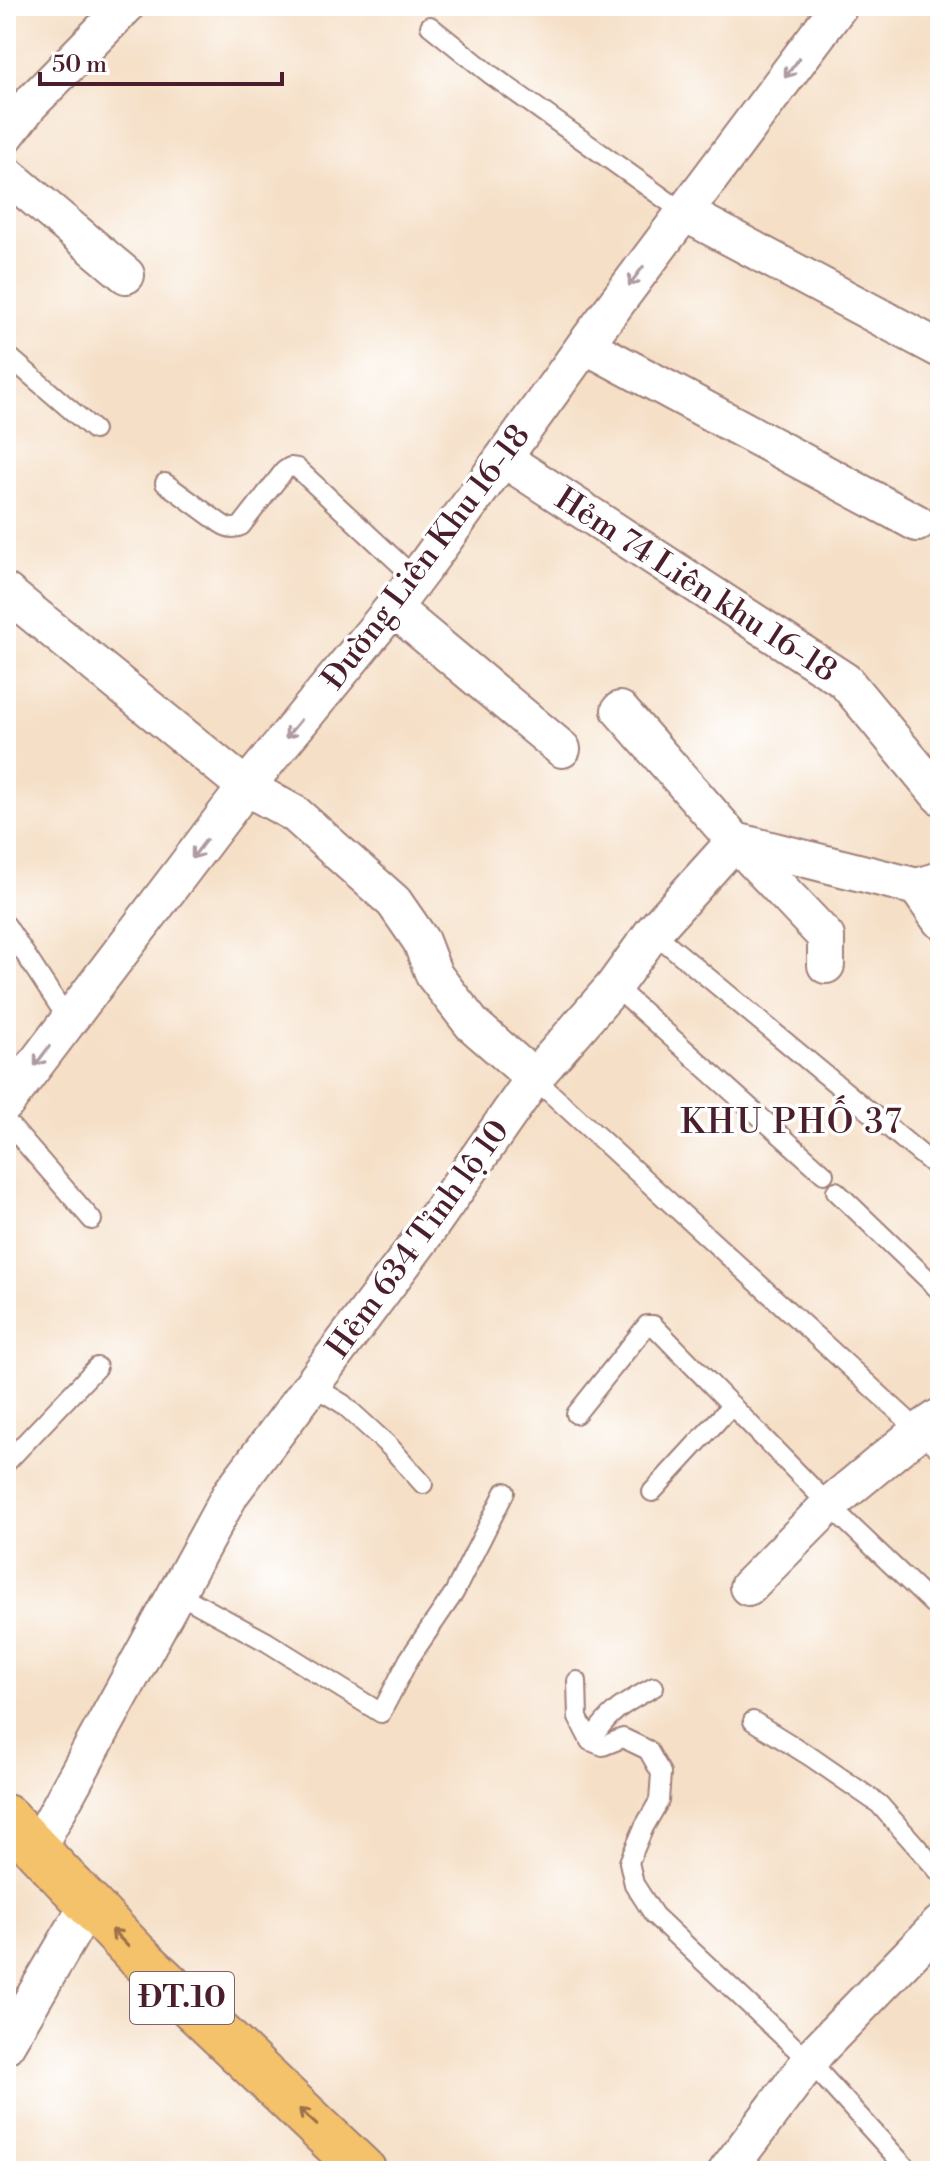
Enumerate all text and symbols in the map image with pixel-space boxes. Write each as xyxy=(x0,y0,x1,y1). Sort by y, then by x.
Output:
scale bar xyxy=(40,36,282,86)
text: 50 m xyxy=(52,50,107,80)
one-way arrow xyxy=(784,57,801,78)
one-way arrow xyxy=(628,265,645,286)
street label: Đường Liên Khu 16-18 xyxy=(313,417,539,697)
street label: Hẻm 74 Liên khu 16-18 xyxy=(548,479,844,691)
one-way arrow xyxy=(284,718,302,739)
one-way arrow xyxy=(190,838,207,859)
one-way arrow xyxy=(33,1045,50,1066)
district label: KHU PHỐ 37 xyxy=(680,1095,904,1144)
street label: Hẻm 634 Tỉnh lộ 10 xyxy=(318,1112,518,1366)
one-way arrow xyxy=(111,1929,130,1948)
road number: ĐT.10 xyxy=(130,1972,234,2024)
one-way arrow xyxy=(298,2108,318,2127)

